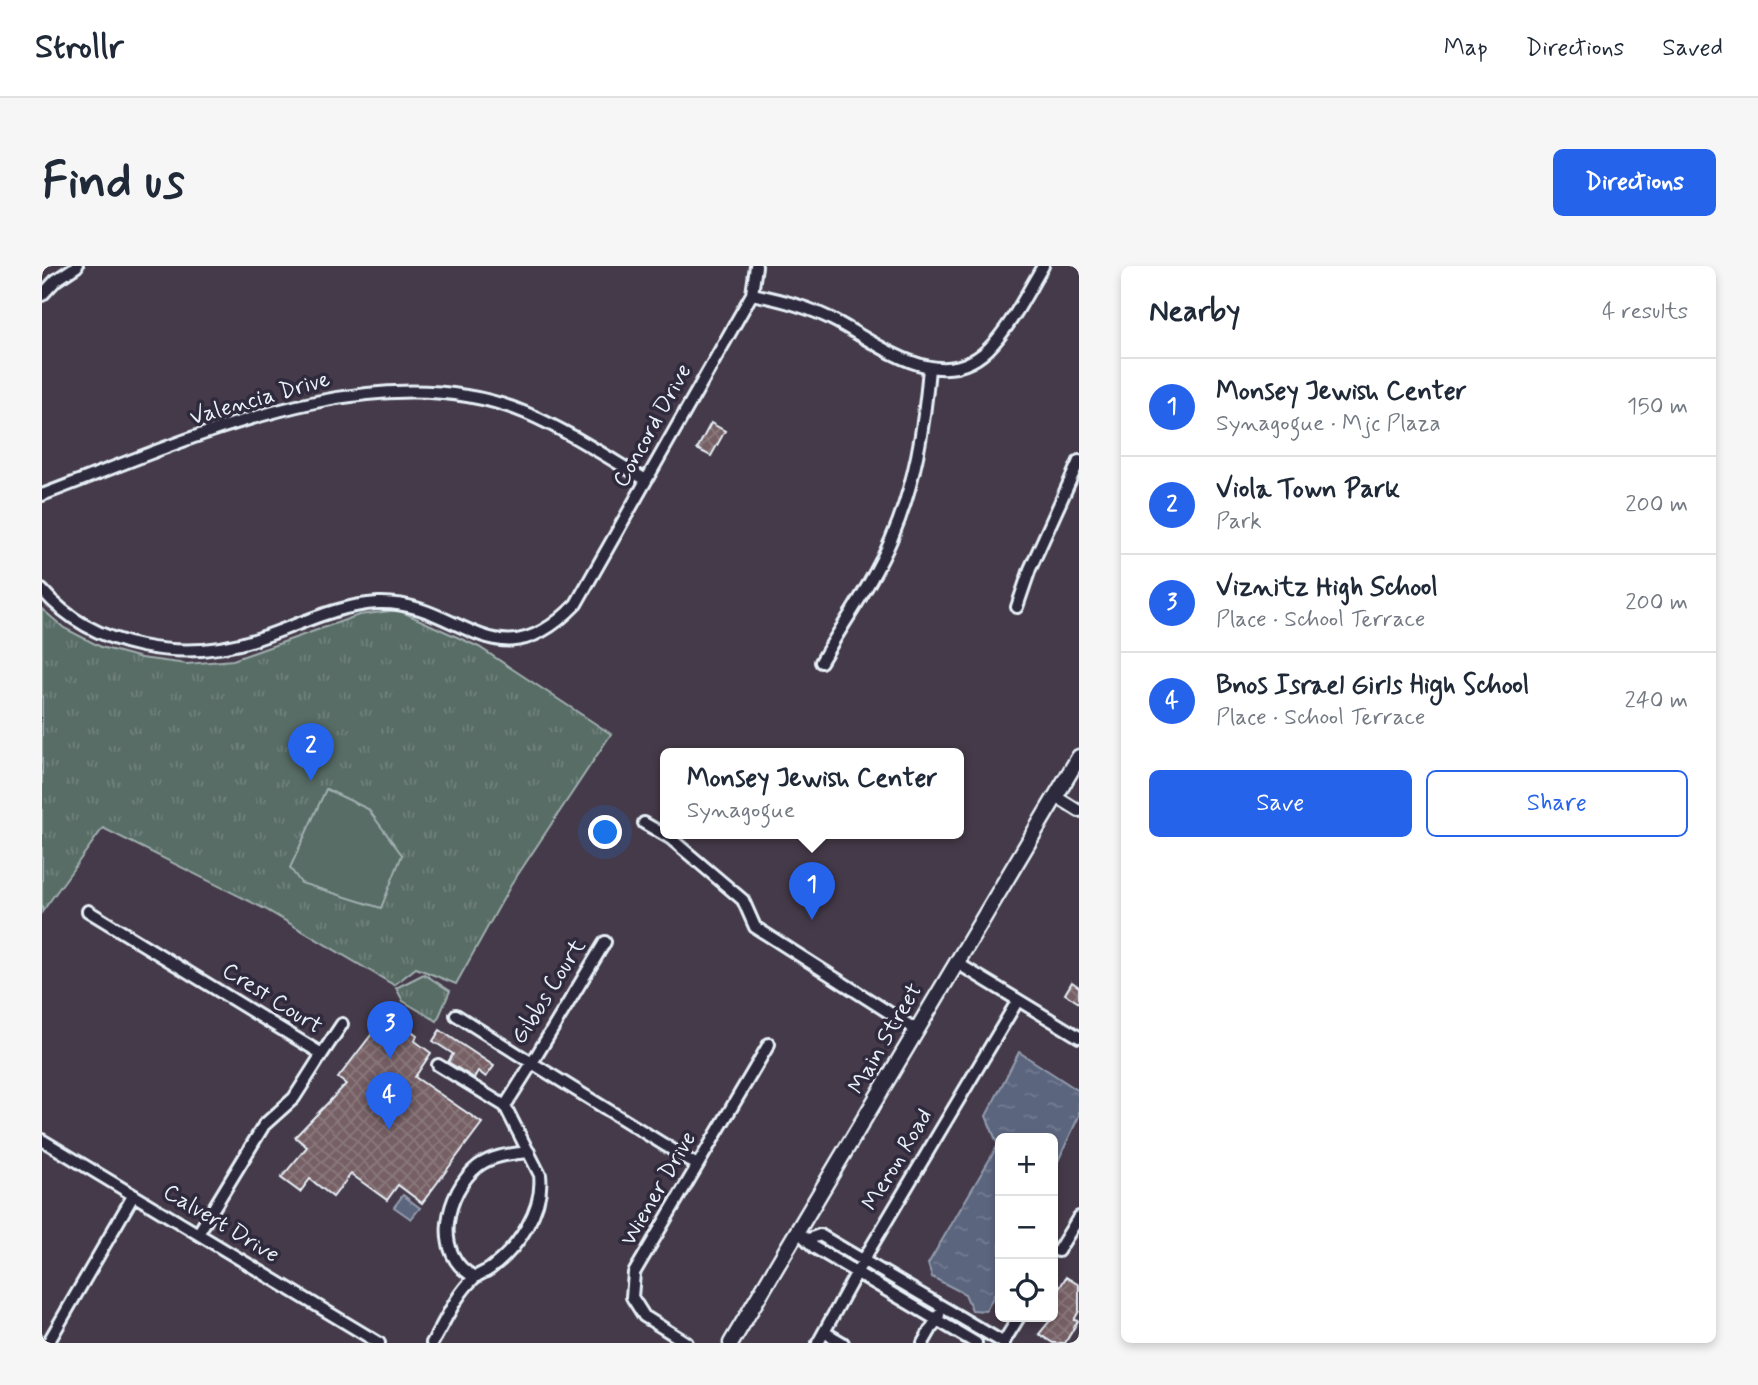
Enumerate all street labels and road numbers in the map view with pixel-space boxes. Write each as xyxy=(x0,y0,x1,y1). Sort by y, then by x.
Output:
street label: Concord Drive xyxy=(607,359,699,493)
street label: Valencia Drive xyxy=(186,365,334,433)
street label: Gibbs Court xyxy=(505,933,593,1050)
street label: Crest Court xyxy=(216,956,328,1042)
street label: Main Street xyxy=(842,978,930,1100)
street label: Meron Road xyxy=(856,1103,940,1217)
street label: Wiener Drive xyxy=(614,1126,704,1252)
street label: Calvert Drive xyxy=(157,1177,285,1271)

